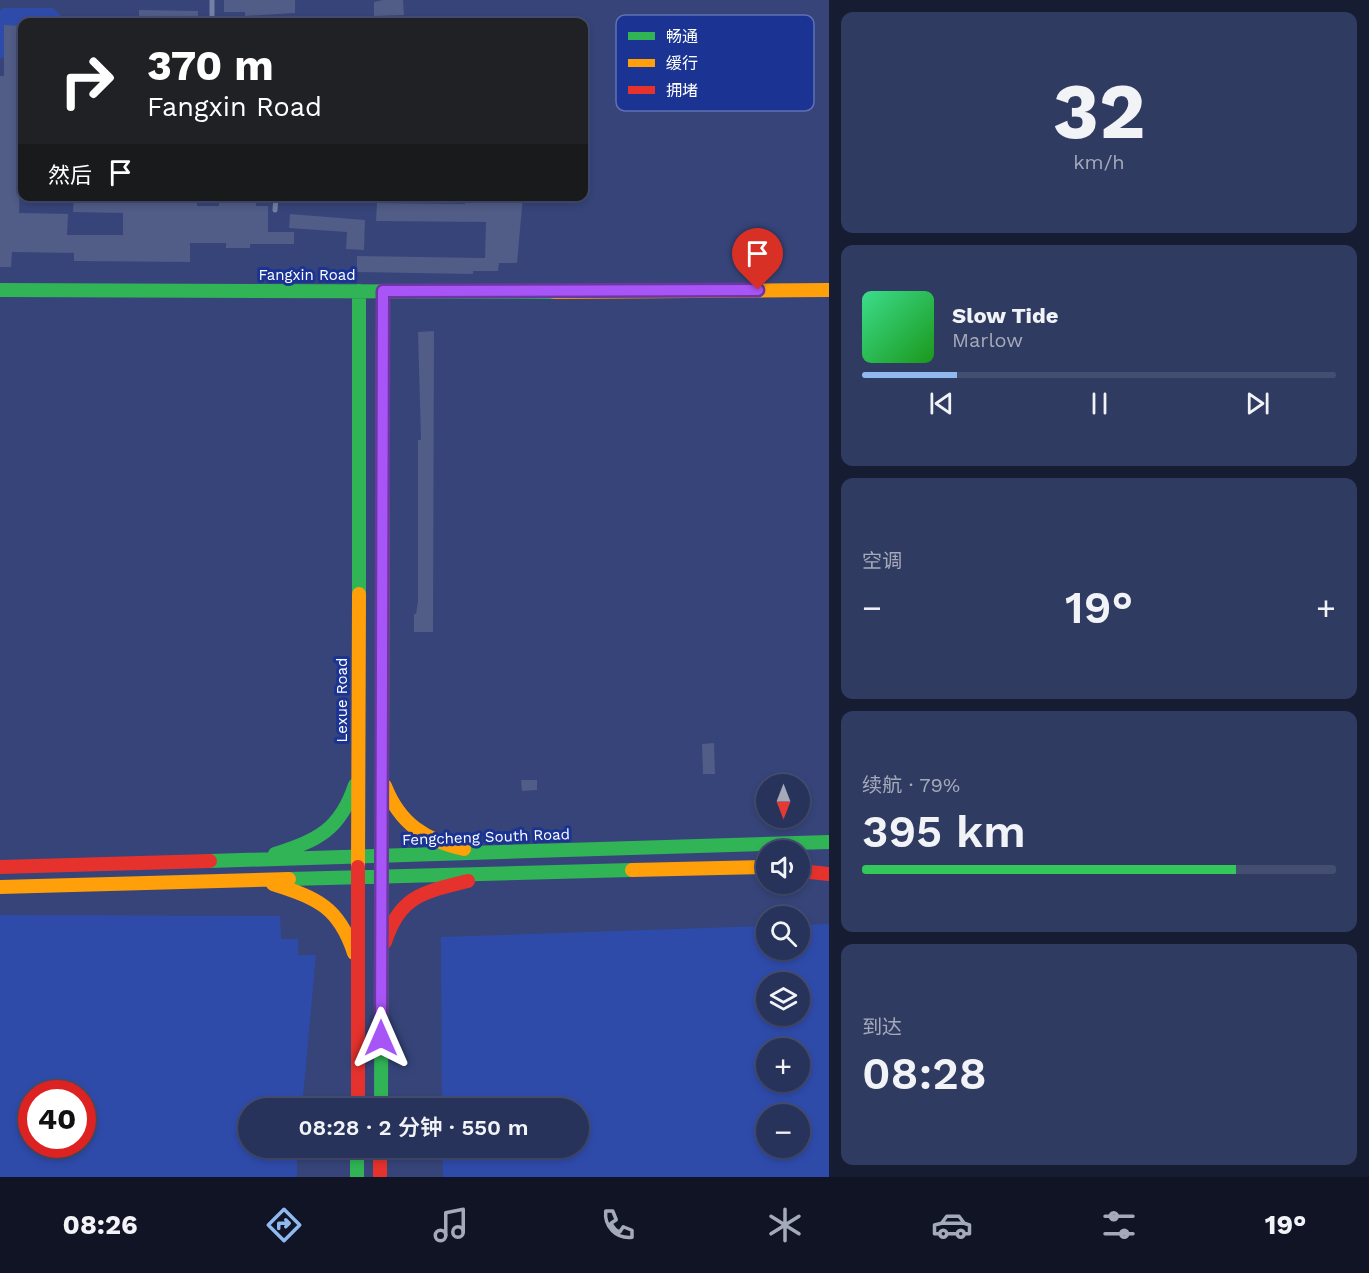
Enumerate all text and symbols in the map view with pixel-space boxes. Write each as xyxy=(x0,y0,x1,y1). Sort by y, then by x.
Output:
legend xyxy=(616,15,814,111)
text: 畅通 xyxy=(666,27,698,46)
text: 370 m xyxy=(147,41,274,90)
icon: right xyxy=(48,42,126,120)
text: 缓行 xyxy=(666,54,698,73)
text: 32 xyxy=(1053,65,1145,157)
text: 拥堵 xyxy=(666,81,698,100)
text: Fangxin Road xyxy=(147,91,322,123)
text: km/h xyxy=(1073,150,1125,174)
icon: arrive xyxy=(104,156,137,189)
text: 然后 xyxy=(48,163,92,188)
pin xyxy=(732,228,783,290)
icon: arrive xyxy=(741,237,774,270)
street label: Fangxin Road xyxy=(258,266,356,284)
text: Slow Tide xyxy=(952,303,1059,328)
text: Marlow xyxy=(952,328,1023,352)
icon: previous xyxy=(925,387,958,420)
icon: pause xyxy=(1083,387,1116,420)
icon: next xyxy=(1241,387,1274,420)
text: 空调 xyxy=(862,549,902,573)
text: 19° xyxy=(1065,581,1133,634)
text: − xyxy=(862,588,882,627)
text: + xyxy=(1316,588,1336,627)
street label: Lexue Road xyxy=(333,658,351,742)
text: 续航 · 79% xyxy=(862,773,960,797)
north arrow xyxy=(756,774,810,828)
map controls xyxy=(756,774,810,1158)
text: 395 km xyxy=(862,805,1026,858)
street label: Fengcheng South Road xyxy=(402,825,570,849)
button: sound xyxy=(756,840,810,894)
button: search xyxy=(756,906,810,960)
button: layers xyxy=(756,972,810,1026)
position arrow xyxy=(349,1006,413,1070)
text: 到达 xyxy=(862,1015,902,1039)
button: + xyxy=(756,1038,810,1092)
text: 08:28 xyxy=(862,1047,987,1100)
speed limit sign: 40 xyxy=(18,1080,96,1158)
button: − xyxy=(756,1104,810,1158)
text: 08:28 · 2 分钟 · 550 m xyxy=(298,1115,529,1140)
icon: directions xyxy=(263,1204,305,1246)
icon: music xyxy=(430,1204,472,1246)
icon: phone xyxy=(597,1204,639,1246)
icon: climate xyxy=(764,1204,806,1246)
icon: car xyxy=(931,1204,973,1246)
icon: filters xyxy=(1098,1204,1140,1246)
text: 08:26 xyxy=(63,1209,138,1241)
text: 19° xyxy=(1265,1209,1306,1241)

